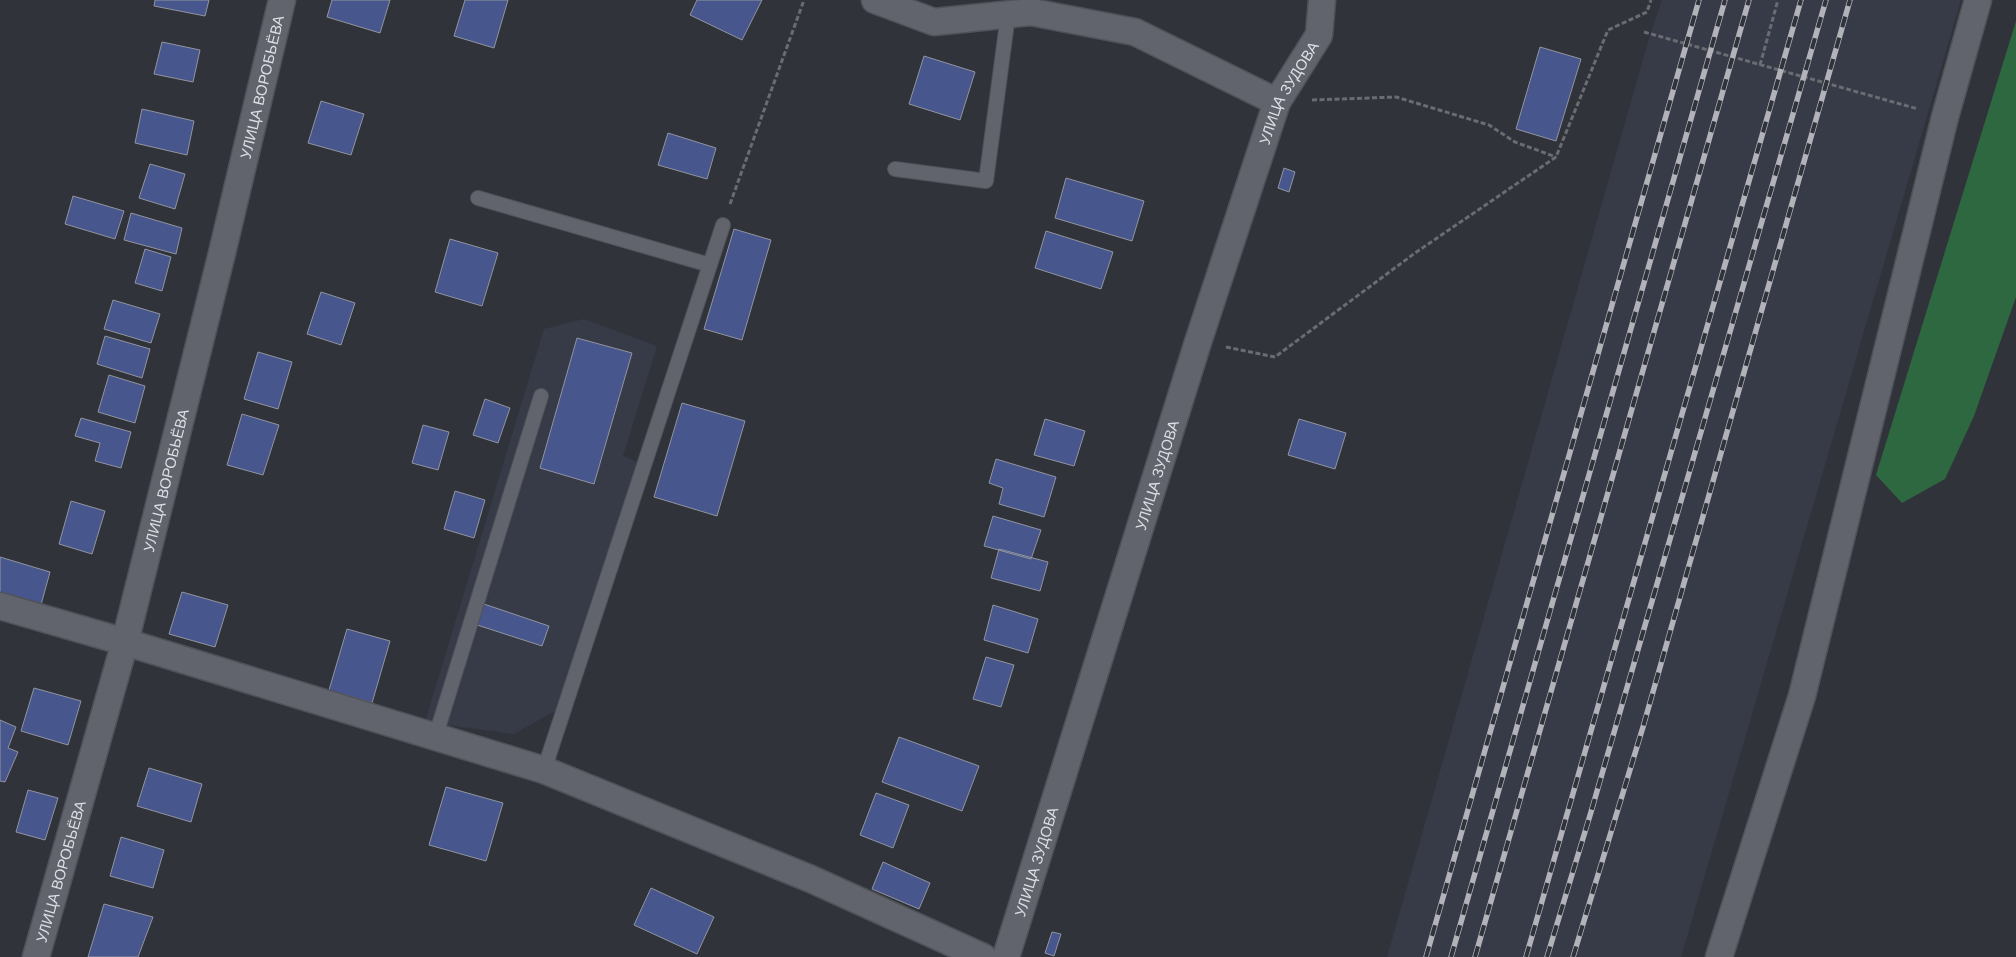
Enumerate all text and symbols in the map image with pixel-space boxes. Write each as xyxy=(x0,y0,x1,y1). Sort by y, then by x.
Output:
street label: УЛИЦА ВОРОБЬЁВА xyxy=(236,14,287,160)
street label: УЛИЦА ЗУДОВА xyxy=(1255,38,1321,146)
street label: УЛИЦА ВОРОБЬЁВА xyxy=(139,407,191,554)
street label: УЛИЦА ЗУДОВА xyxy=(1131,418,1182,532)
street label: УЛИЦА ВОРОБЬЁВА xyxy=(32,798,88,944)
street label: УЛИЦА ЗУДОВА xyxy=(1011,805,1061,919)

